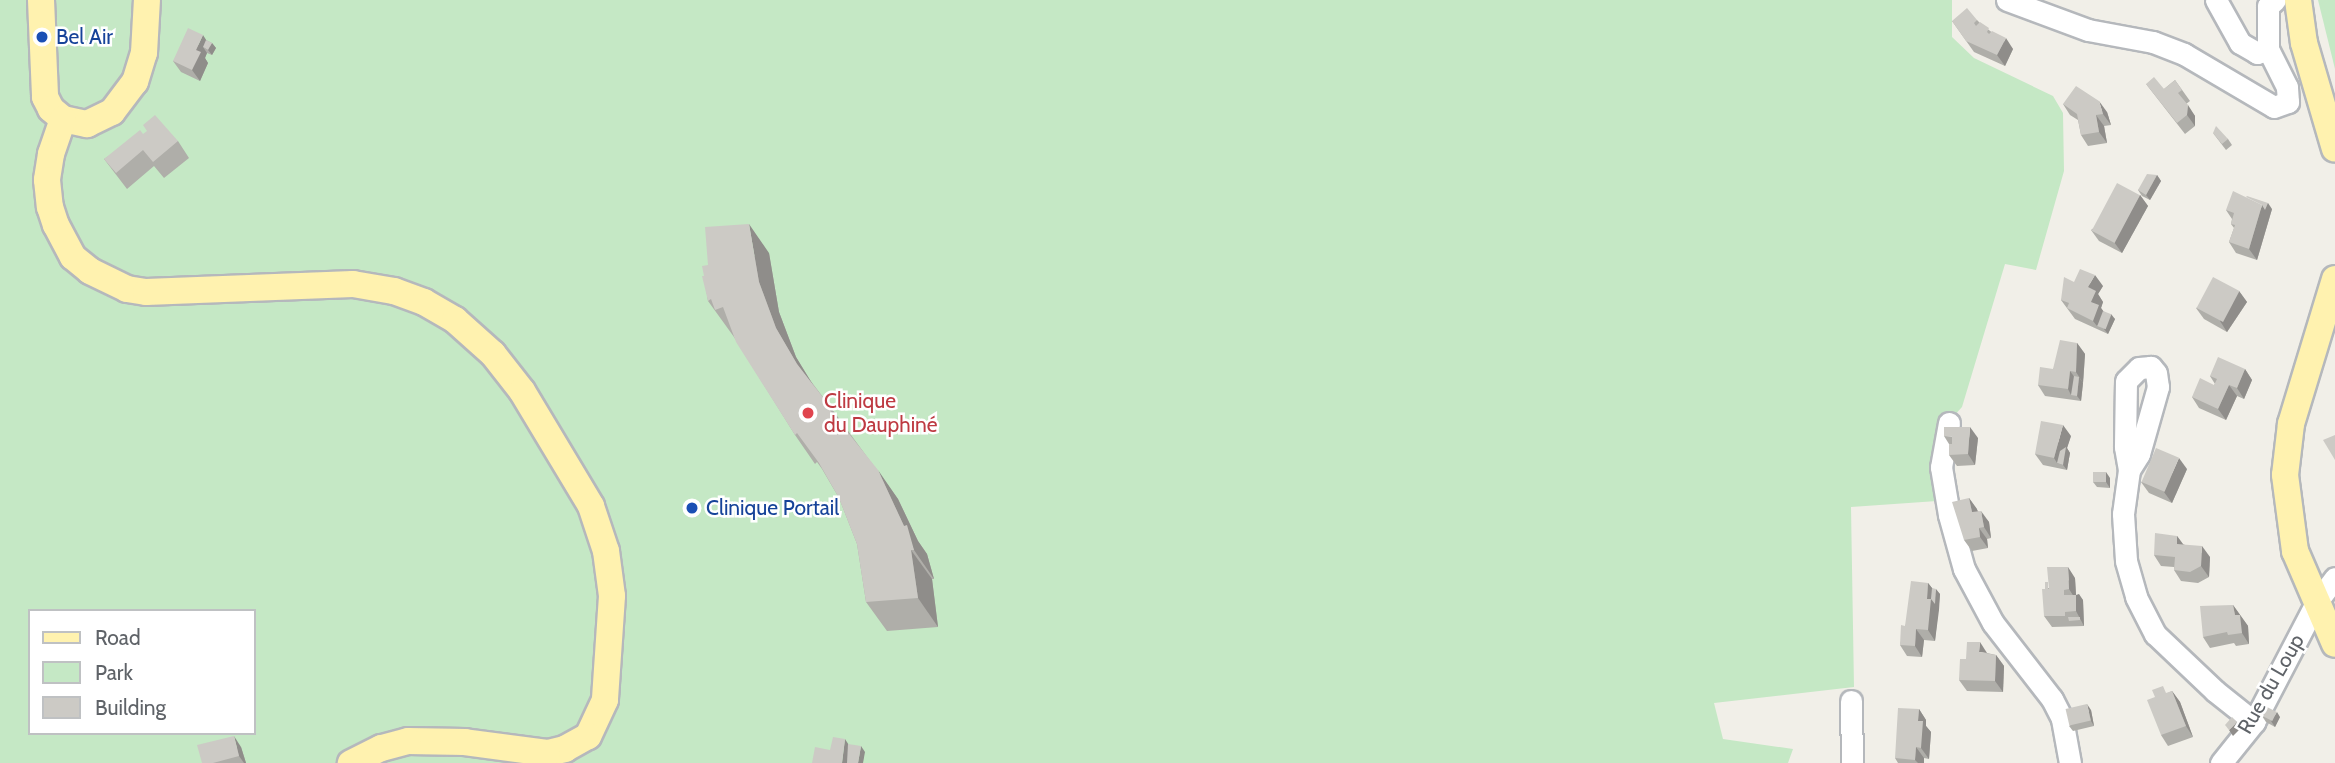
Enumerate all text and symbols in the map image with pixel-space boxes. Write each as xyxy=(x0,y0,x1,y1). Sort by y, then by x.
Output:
place label: Bel Air xyxy=(56,24,113,50)
marker: Bel Air xyxy=(34,29,50,45)
place label: Clinique du Dauphiné xyxy=(824,388,938,438)
marker: Clinique du Dauphiné xyxy=(798,403,818,423)
place label: Clinique Portail xyxy=(706,495,839,521)
marker: Clinique Portail xyxy=(684,500,700,516)
legend xyxy=(28,609,256,735)
text: Road xyxy=(95,625,141,650)
street label: Rue du Loup xyxy=(2232,630,2310,738)
text: Park xyxy=(95,660,133,685)
text: Building xyxy=(95,695,166,720)

